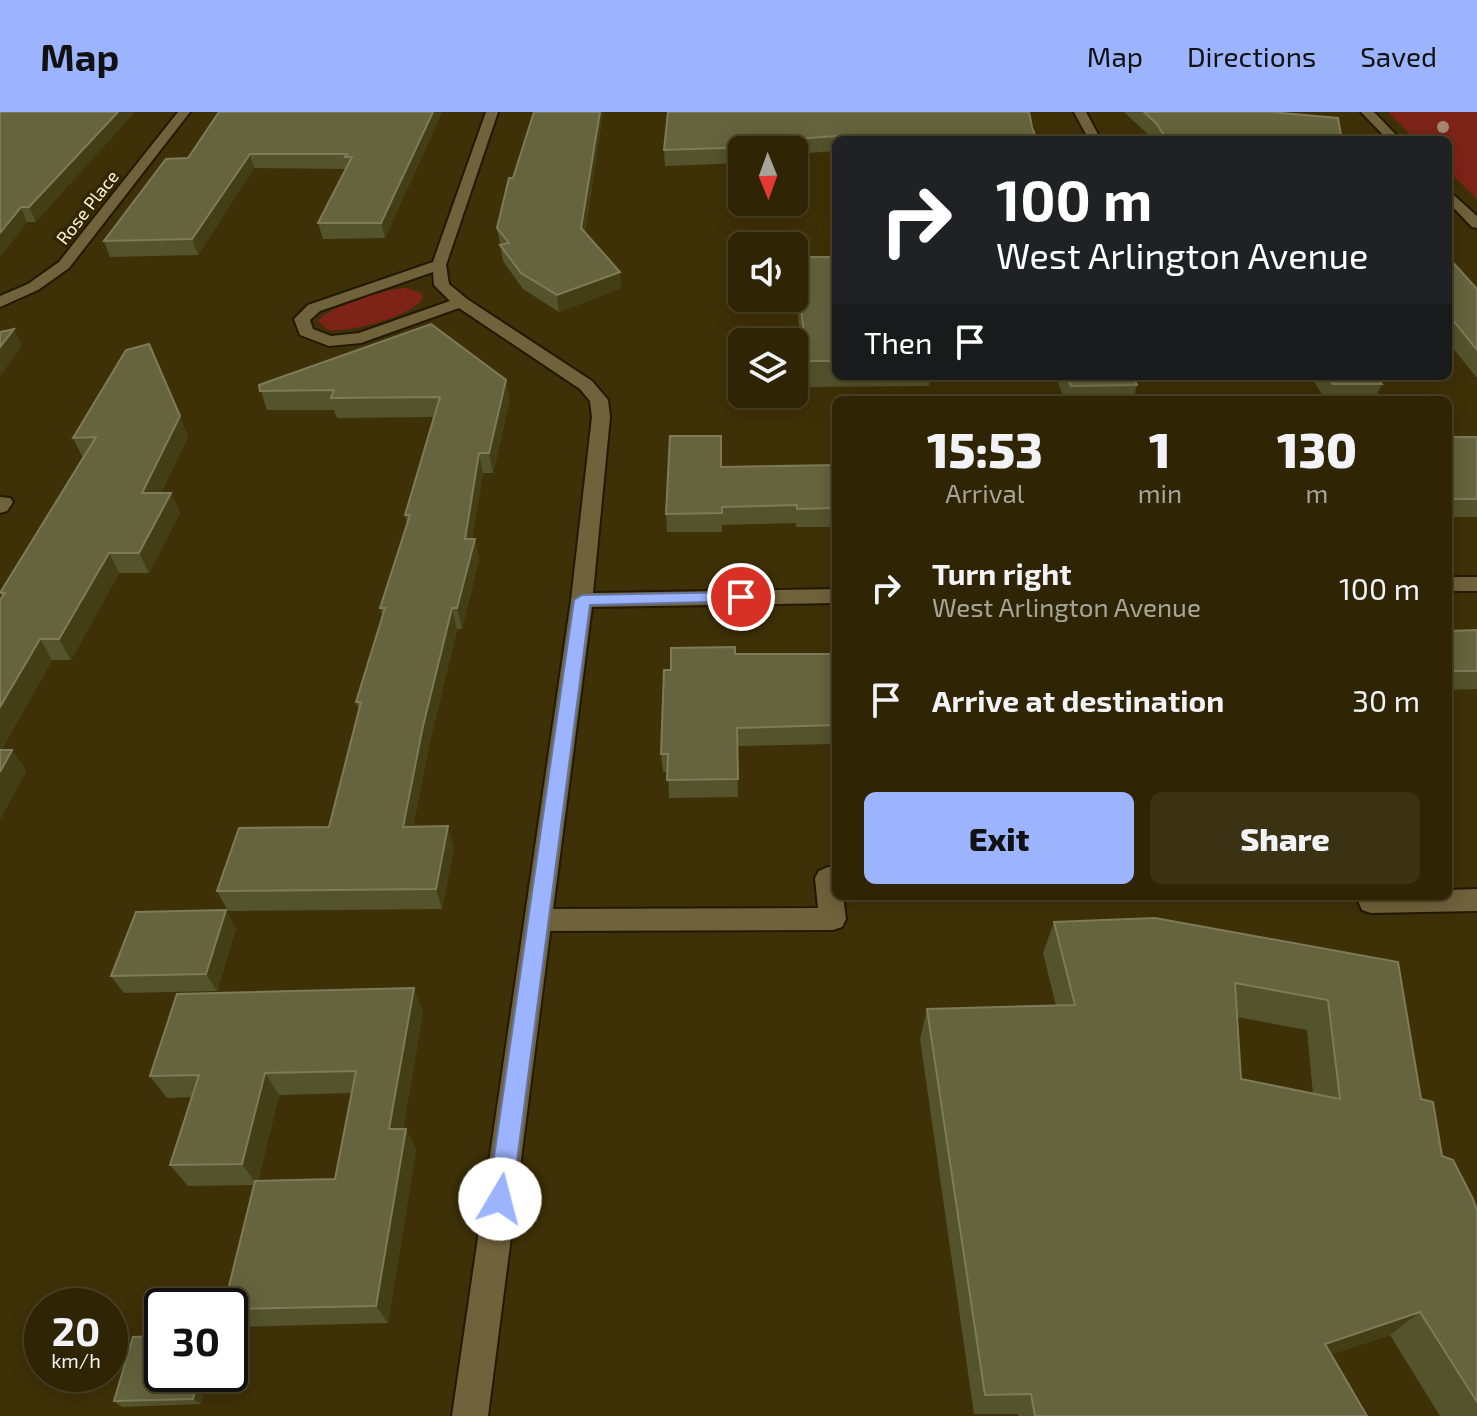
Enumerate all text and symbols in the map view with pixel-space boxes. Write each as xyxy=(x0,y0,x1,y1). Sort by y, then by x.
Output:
text: Map xyxy=(40,33,119,79)
text: Map xyxy=(1087,39,1143,73)
text: Directions xyxy=(1187,39,1316,73)
text: Saved xyxy=(1360,39,1437,73)
north arrow xyxy=(728,136,808,216)
map controls xyxy=(728,136,808,408)
street label: Rose Place xyxy=(51,165,123,249)
text: 100 m xyxy=(996,165,1152,232)
icon: right xyxy=(864,168,968,272)
button: sound xyxy=(728,232,808,312)
text: West Arlington Avenue xyxy=(996,233,1368,276)
icon: arrive xyxy=(948,320,992,364)
text: Then xyxy=(864,324,932,360)
button: layers xyxy=(728,328,808,408)
text: 15:53 xyxy=(927,420,1043,478)
text: 1 xyxy=(1149,420,1171,478)
text: 130 xyxy=(1277,420,1357,478)
text: Arrival xyxy=(945,477,1024,508)
text: min xyxy=(1138,477,1182,508)
text: m xyxy=(1306,477,1328,508)
text: Turn right xyxy=(932,555,1072,591)
pin xyxy=(707,563,775,631)
icon: right xyxy=(864,566,908,610)
text: 100 m xyxy=(1339,570,1420,606)
icon: arrive xyxy=(719,575,763,619)
text: West Arlington Avenue xyxy=(932,591,1201,622)
icon: arrive xyxy=(864,678,908,722)
text: Arrive at destination xyxy=(932,682,1224,718)
text: 30 m xyxy=(1352,682,1420,718)
button: Exit xyxy=(864,792,1134,884)
button: Share xyxy=(1150,792,1420,884)
position arrow xyxy=(458,1157,542,1241)
speed limit sign: 30 xyxy=(144,1288,248,1392)
text: 20 xyxy=(52,1306,100,1354)
text: km/h xyxy=(51,1348,101,1372)

